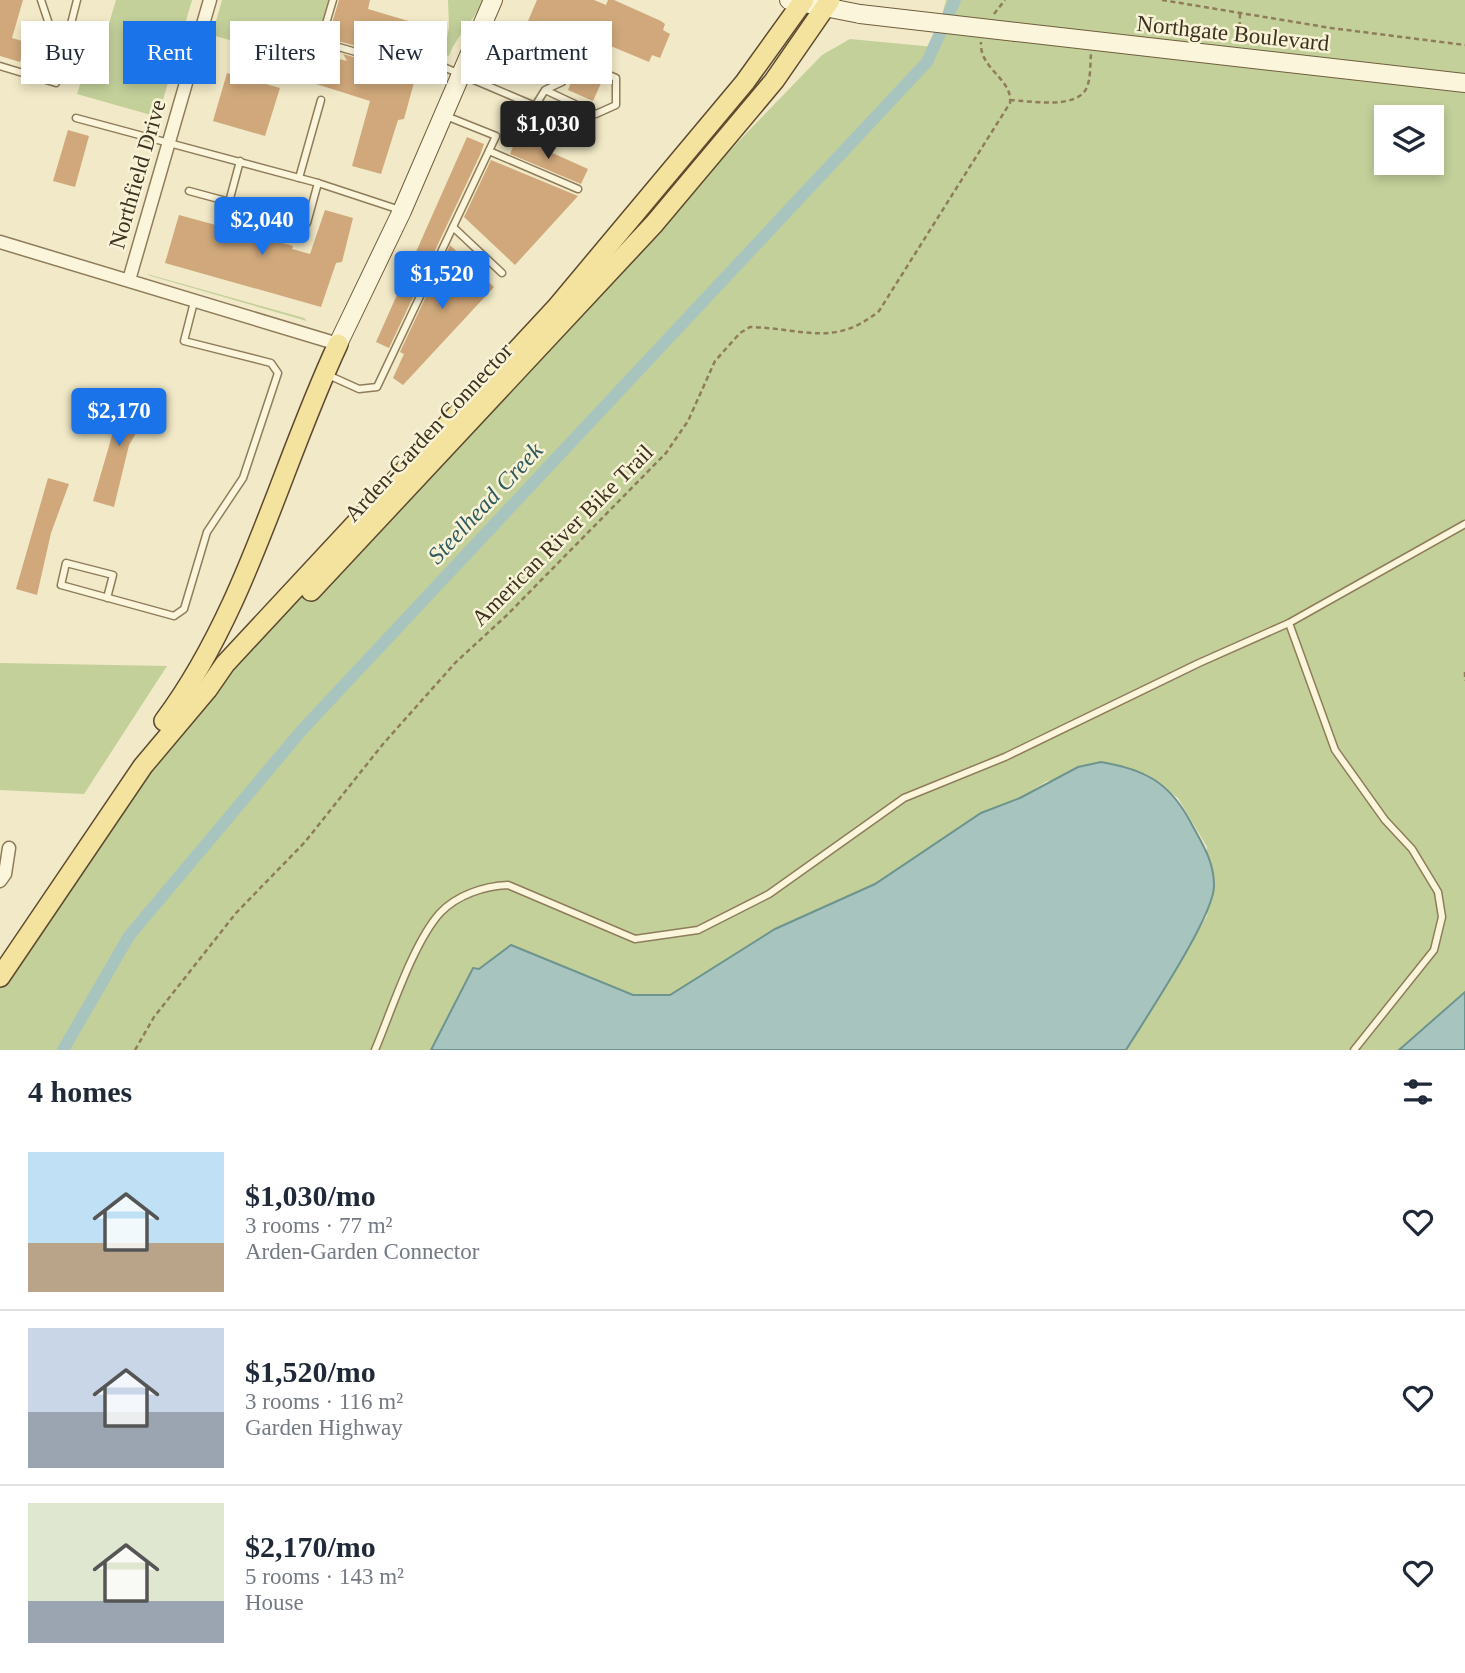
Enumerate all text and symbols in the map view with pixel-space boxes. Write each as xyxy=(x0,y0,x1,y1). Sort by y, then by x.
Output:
street label: Northgate Boulevard xyxy=(1135,11,1331,56)
chip: Buy xyxy=(21,21,109,84)
chip: Rent xyxy=(123,21,216,84)
chip: Filters xyxy=(230,21,340,84)
chip: New xyxy=(354,21,447,84)
chip: Apartment xyxy=(461,21,612,84)
street label: Northfield Drive xyxy=(104,97,171,252)
pin: $1,030 xyxy=(491,102,605,161)
map controls xyxy=(1374,105,1444,175)
button: layers xyxy=(1374,105,1444,175)
text: $1,030 xyxy=(516,111,580,136)
pin: $2,040 xyxy=(205,198,319,257)
text: $2,040 xyxy=(230,207,294,232)
pin: $1,520 xyxy=(385,252,499,311)
text: $1,520 xyxy=(410,261,474,286)
street label: Arden-Garden Connector xyxy=(339,338,518,527)
pin: $2,170 xyxy=(62,388,176,448)
text: $2,170 xyxy=(87,398,151,423)
water label: Steelhead Creek xyxy=(422,437,548,569)
street label: American River Bike Trail xyxy=(467,440,658,631)
icon: filters xyxy=(1399,1073,1437,1111)
text: 4 homes xyxy=(28,1075,132,1108)
text: $1,030/mo xyxy=(245,1179,376,1212)
icon: home xyxy=(84,1180,168,1264)
icon: heart xyxy=(1399,1203,1437,1241)
text: 3 rooms · 77 m² xyxy=(245,1213,392,1238)
text: Arden-Garden Connector xyxy=(245,1239,479,1264)
text: $1,520/mo xyxy=(245,1355,376,1388)
icon: home xyxy=(84,1356,168,1440)
icon: heart xyxy=(1399,1379,1437,1417)
text: 3 rooms · 116 m² xyxy=(245,1389,403,1414)
text: Garden Highway xyxy=(245,1415,403,1440)
text: $2,170/mo xyxy=(245,1530,376,1563)
icon: home xyxy=(84,1531,168,1615)
icon: heart xyxy=(1399,1554,1437,1592)
text: 5 rooms · 143 m² xyxy=(245,1564,404,1589)
text: House xyxy=(245,1590,304,1615)

